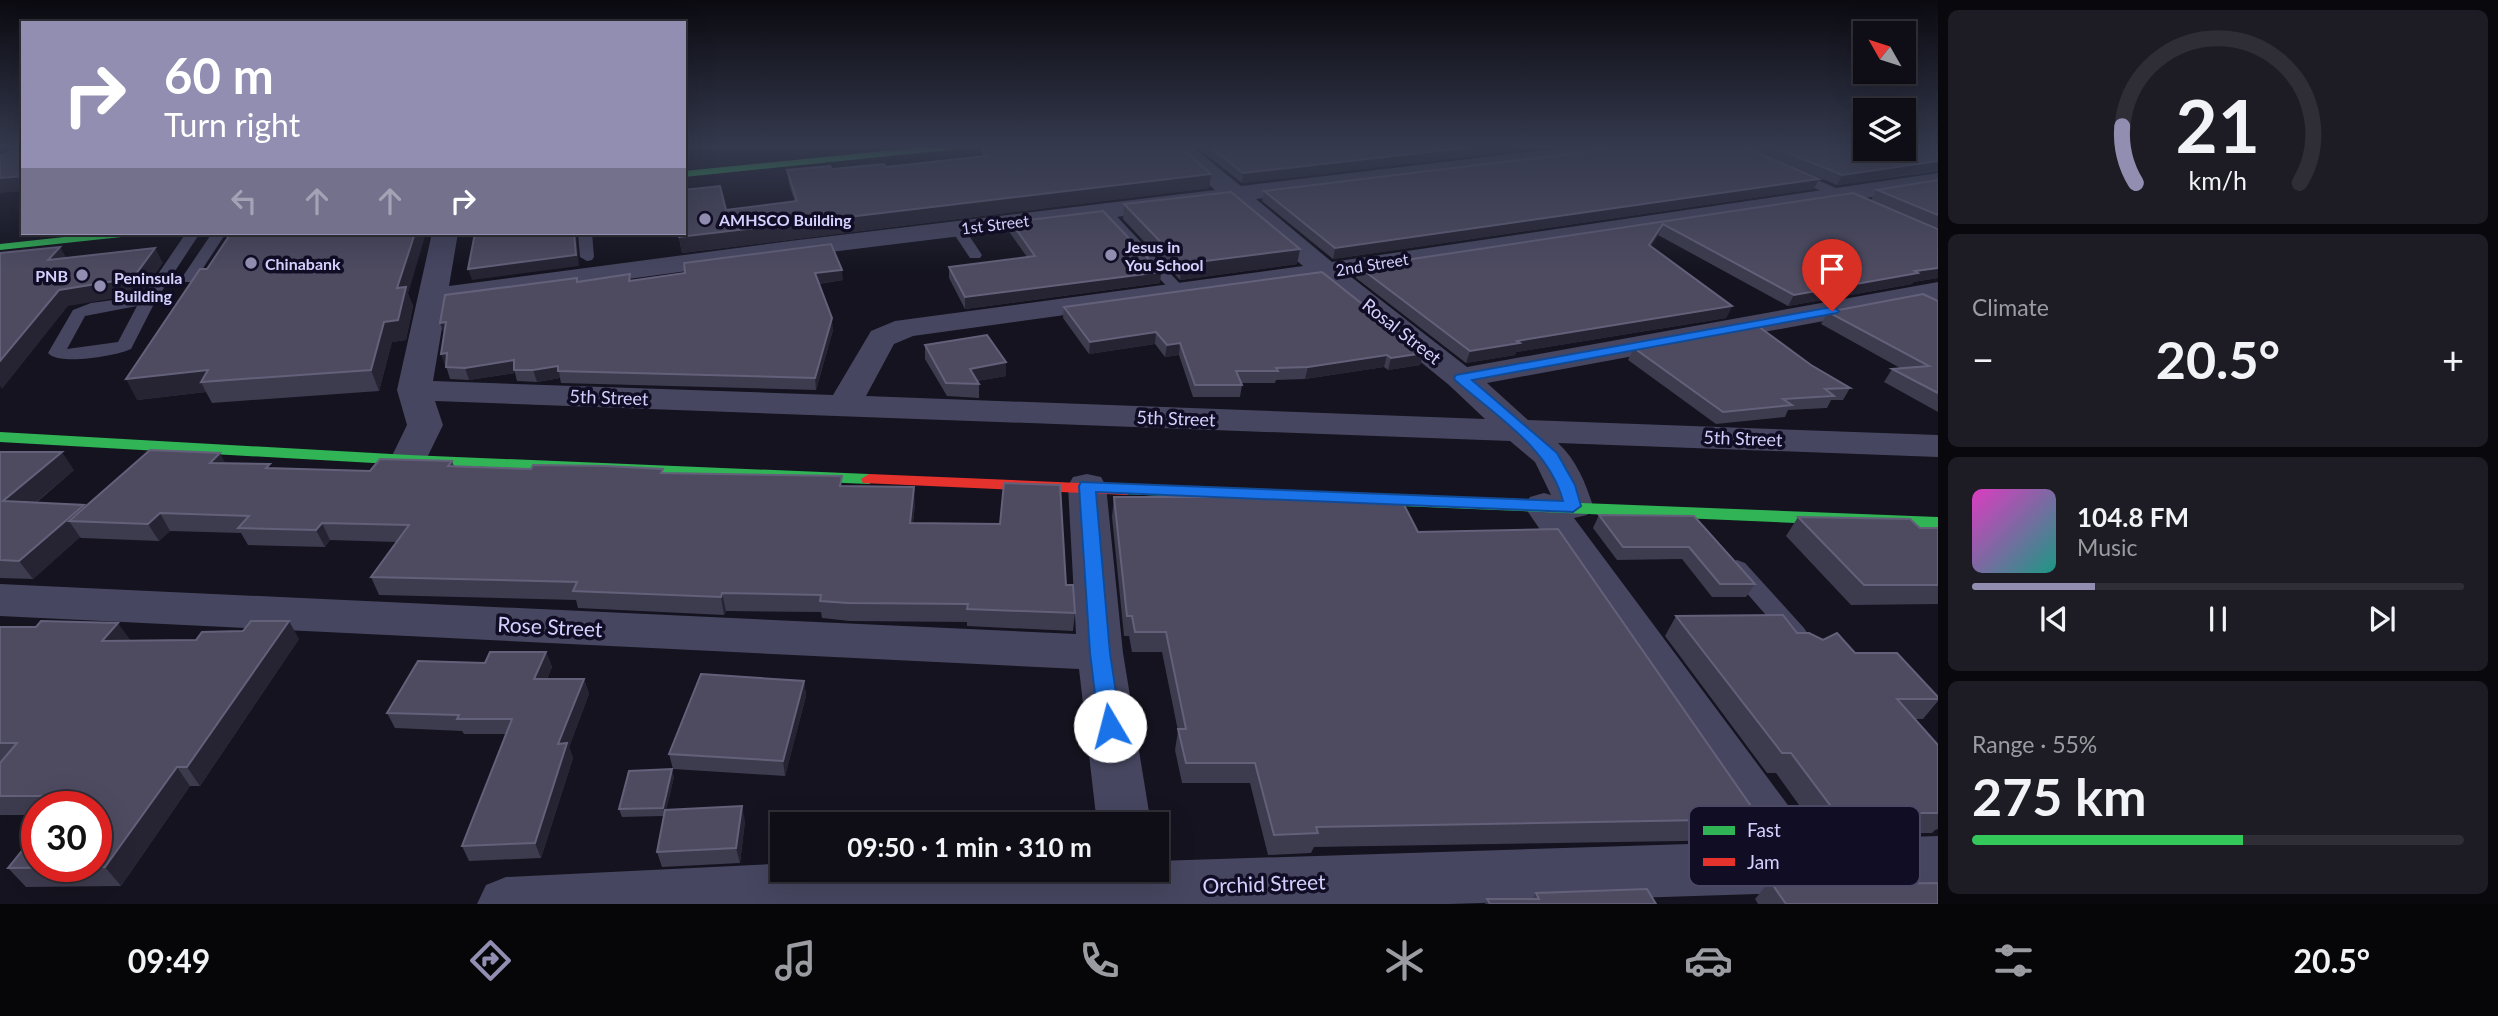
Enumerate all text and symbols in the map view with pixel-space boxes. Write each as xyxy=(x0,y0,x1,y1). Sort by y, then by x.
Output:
north arrow xyxy=(1853,21,1916,84)
map controls xyxy=(1853,21,1916,161)
text: 60 m xyxy=(164,46,274,104)
icon: right xyxy=(49,49,140,140)
text: 21 xyxy=(2176,81,2260,169)
button: layers xyxy=(1853,98,1916,161)
text: Turn right xyxy=(164,105,300,144)
text: km/h xyxy=(2189,165,2247,195)
icon: left xyxy=(225,182,263,220)
icon: ahead xyxy=(298,182,336,220)
icon: ahead xyxy=(371,182,409,220)
icon: right xyxy=(444,182,482,220)
place label: AMHSCO Building xyxy=(718,210,852,229)
street label: 1st Street xyxy=(960,210,1030,238)
marker: AMHSCO Building xyxy=(697,211,713,227)
place label: Jesus in You School xyxy=(1124,237,1204,274)
pin xyxy=(1802,239,1862,311)
marker: Jesus in You School xyxy=(1103,247,1119,263)
street label: 2nd Street xyxy=(1334,249,1410,279)
icon: arrive xyxy=(1813,250,1851,288)
place label: Chinabank xyxy=(265,254,341,273)
marker: Chinabank xyxy=(243,255,259,271)
place label: PNB xyxy=(35,266,68,285)
marker: PNB xyxy=(74,267,90,283)
place label: Peninsula Building xyxy=(114,268,182,305)
marker: Peninsula Building xyxy=(92,278,108,294)
street label: Rosal Street xyxy=(1358,293,1446,369)
text: Climate xyxy=(1972,293,2049,321)
text: 20.5° xyxy=(2156,328,2280,390)
text: − xyxy=(1972,336,1994,382)
text: + xyxy=(2442,336,2464,382)
street label: 5th Street xyxy=(569,385,649,409)
street label: 5th Street xyxy=(1136,406,1216,430)
street label: 5th Street xyxy=(1703,426,1783,450)
text: 104.8 FM xyxy=(2077,501,2189,533)
text: Music xyxy=(2077,533,2137,561)
icon: previous xyxy=(2035,600,2073,638)
icon: pause xyxy=(2199,600,2237,638)
icon: next xyxy=(2363,600,2401,638)
street label: Rose Street xyxy=(497,611,604,641)
position arrow xyxy=(1073,689,1147,763)
text: Range · 55% xyxy=(1972,730,2097,758)
text: 275 km xyxy=(1972,765,2146,827)
speed limit sign: 30 xyxy=(21,791,112,882)
legend xyxy=(1689,806,1920,886)
text: Fast xyxy=(1747,818,1781,841)
text: 09:50 · 1 min · 310 m xyxy=(847,831,1092,863)
text: Jam xyxy=(1747,850,1780,873)
street label: Orchid Street xyxy=(1202,868,1326,898)
icon: directions xyxy=(466,936,515,985)
icon: music xyxy=(771,936,820,985)
icon: phone xyxy=(1075,936,1124,985)
icon: climate xyxy=(1380,936,1429,985)
icon: car xyxy=(1684,936,1733,985)
icon: filters xyxy=(1989,936,2038,985)
text: 09:49 xyxy=(128,941,210,980)
text: 20.5° xyxy=(2294,941,2370,980)

